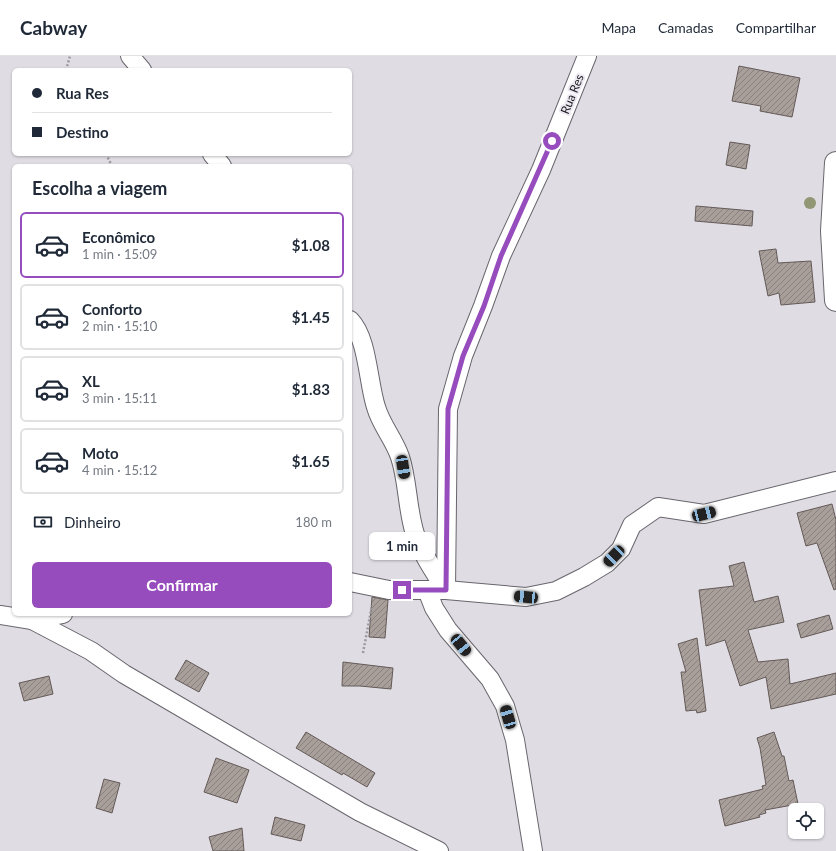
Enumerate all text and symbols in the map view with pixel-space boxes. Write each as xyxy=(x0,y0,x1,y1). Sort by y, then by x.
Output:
text: Cabway xyxy=(20,16,87,39)
text: Mapa xyxy=(601,19,636,36)
text: Camadas xyxy=(658,19,714,36)
text: Compartilhar xyxy=(736,19,816,36)
street label: Rua Res xyxy=(557,72,587,116)
text: Rua Res xyxy=(56,84,109,102)
text: Destino xyxy=(56,123,109,141)
route start xyxy=(543,132,561,150)
text: Escolha a viagem xyxy=(32,177,167,199)
icon: car xyxy=(34,227,70,263)
text: Econômico xyxy=(82,228,155,246)
text: $1.08 xyxy=(292,236,330,254)
text: 1 min · 15:09 xyxy=(82,246,157,262)
icon: car xyxy=(34,299,70,335)
text: Conforto xyxy=(82,300,142,318)
text: $1.45 xyxy=(292,308,330,326)
text: 2 min · 15:10 xyxy=(82,318,157,334)
icon: car xyxy=(34,371,70,407)
text: XL xyxy=(82,372,100,390)
text: $1.83 xyxy=(292,380,330,398)
text: 3 min · 15:11 xyxy=(82,390,157,406)
icon: car xyxy=(34,443,70,479)
text: Moto xyxy=(82,444,119,462)
text: $1.65 xyxy=(292,452,330,470)
car xyxy=(395,454,411,480)
text: 4 min · 15:12 xyxy=(82,462,157,478)
car xyxy=(691,505,717,523)
icon: cash xyxy=(32,511,54,533)
text: Dinheiro xyxy=(64,513,121,531)
text: 180 m xyxy=(295,514,332,530)
callout: 1 min xyxy=(369,532,435,560)
text: 1 min xyxy=(386,538,418,554)
car xyxy=(601,543,627,569)
button: Confirmar xyxy=(32,562,332,608)
route end xyxy=(393,581,411,599)
car xyxy=(514,590,538,604)
car xyxy=(449,632,473,658)
car xyxy=(499,704,517,730)
map controls xyxy=(788,803,824,839)
button: locate xyxy=(788,803,824,839)

